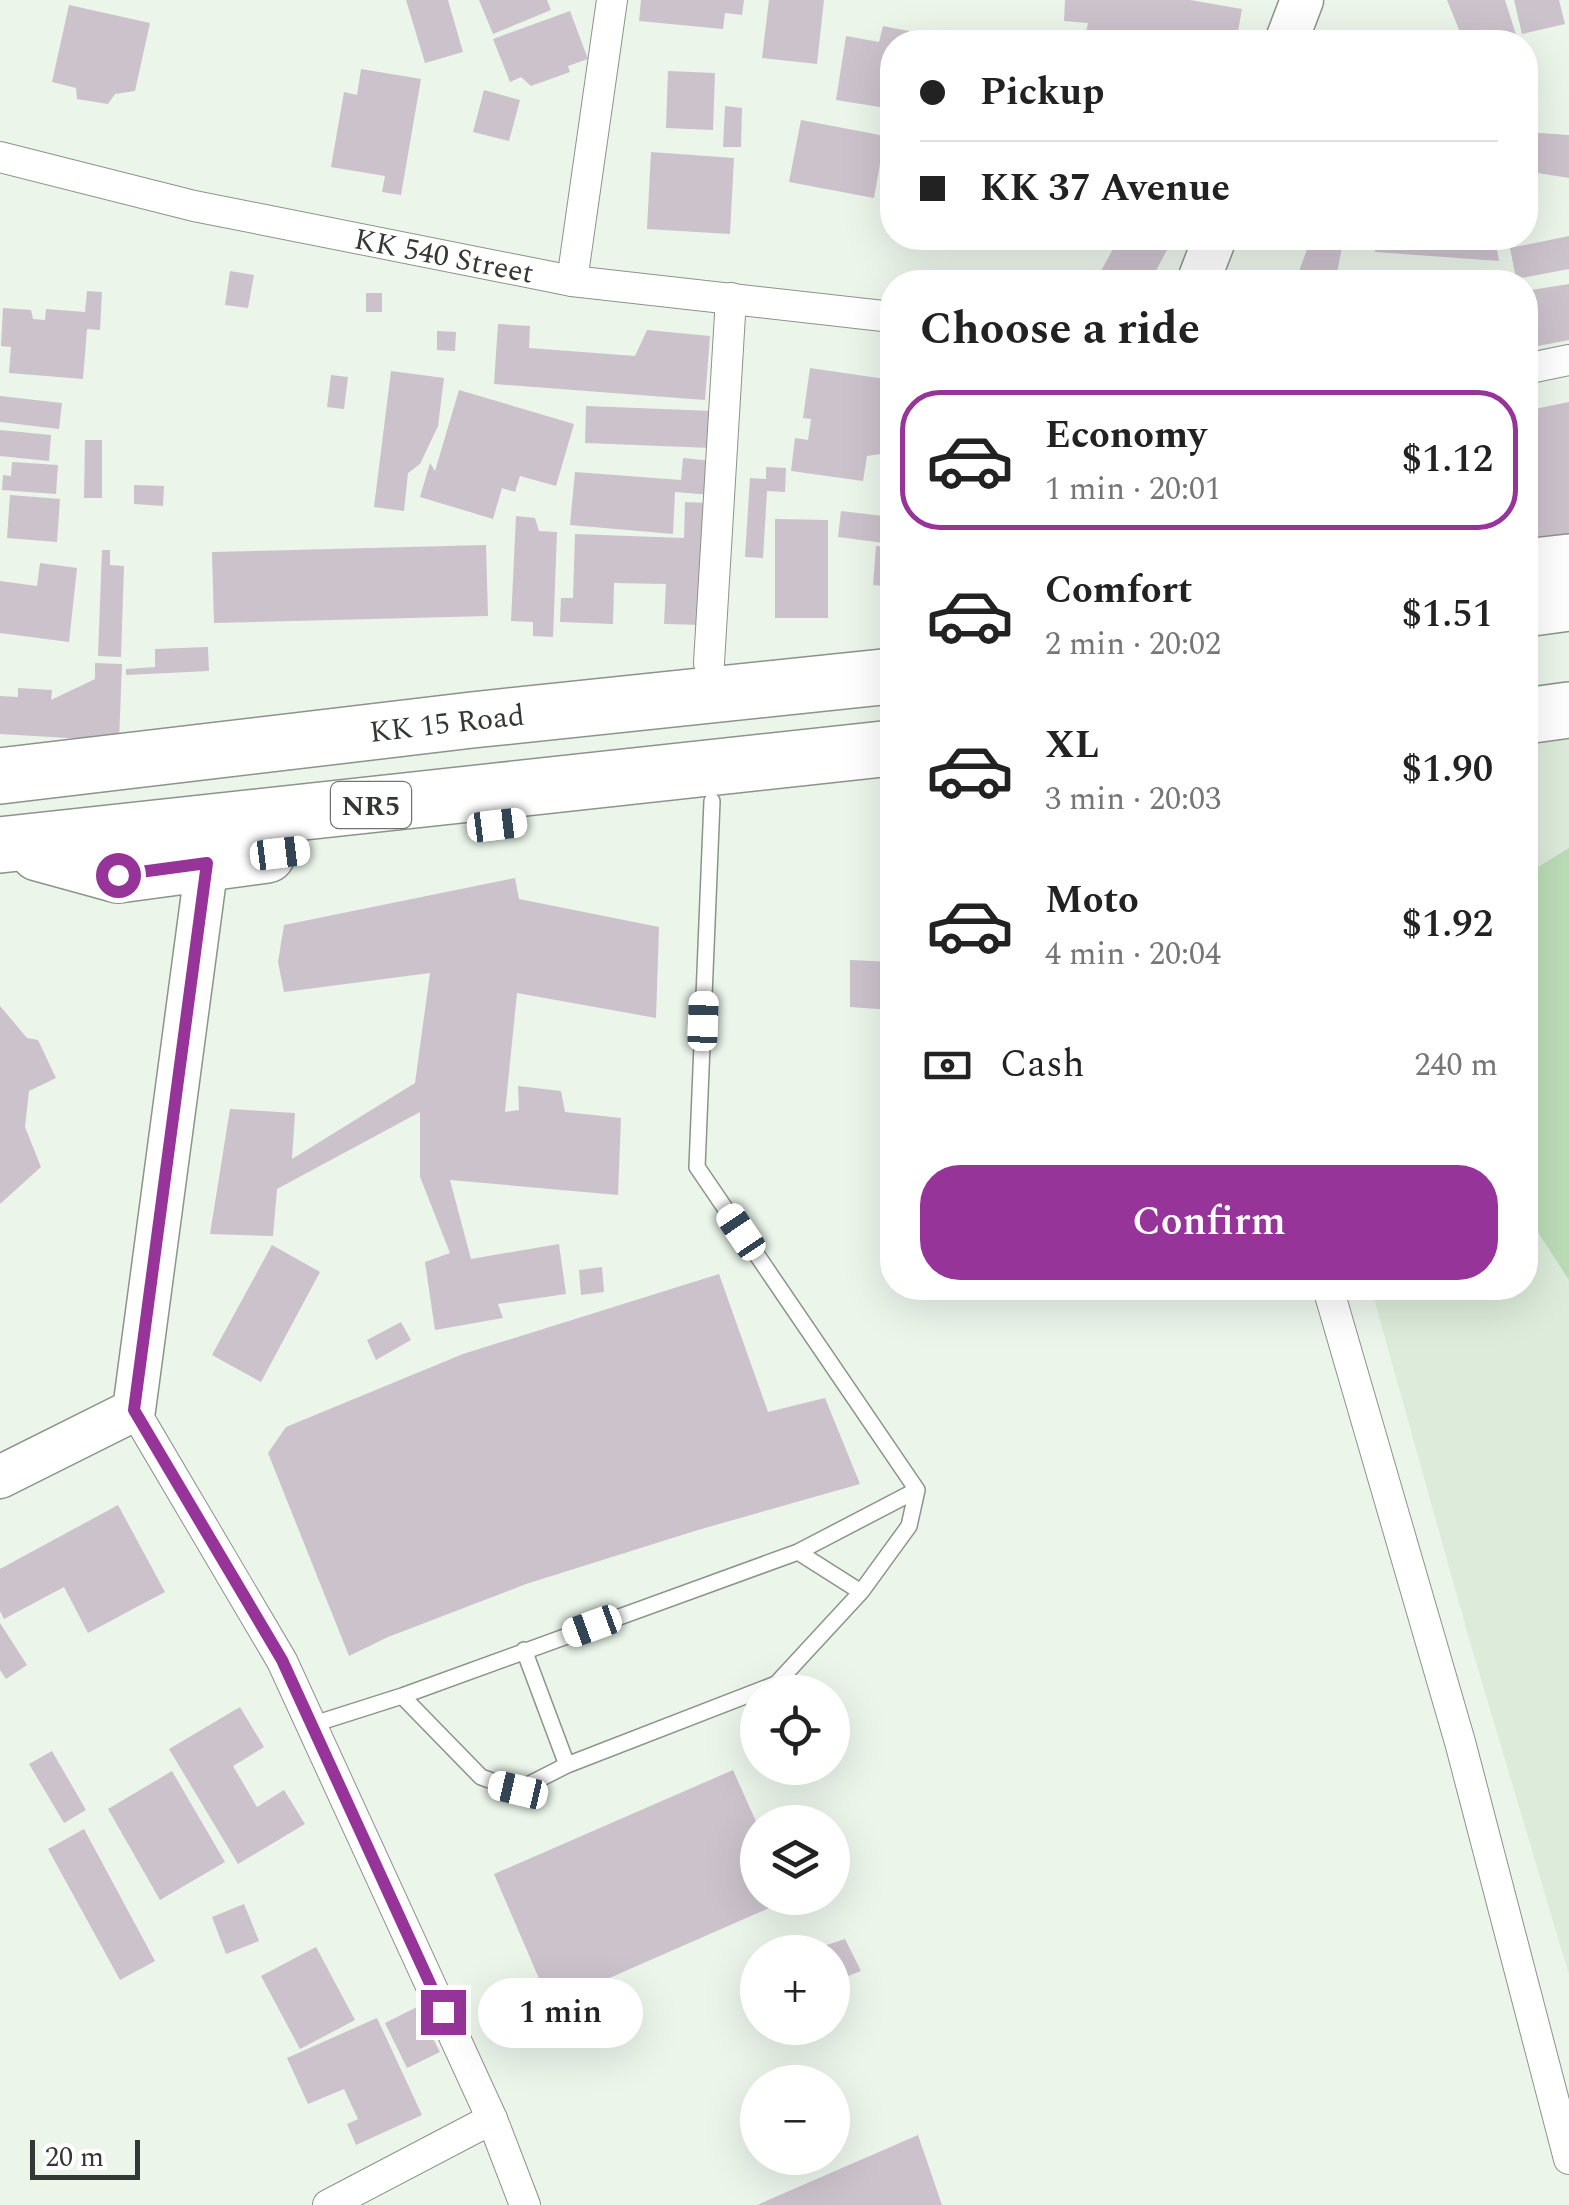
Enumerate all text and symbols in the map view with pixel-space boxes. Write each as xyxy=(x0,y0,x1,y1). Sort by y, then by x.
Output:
text: Pickup xyxy=(980,64,1104,122)
text: KK 37 Avenue xyxy=(980,160,1230,218)
street label: KK 540 Street xyxy=(350,216,538,297)
text: Choose a ride xyxy=(920,295,1200,364)
text: Economy xyxy=(1045,407,1206,465)
icon: car xyxy=(925,415,1015,505)
text: $1.12 xyxy=(1402,431,1493,489)
text: 1 min · 20:01 xyxy=(1045,465,1221,514)
text: Comfort xyxy=(1045,562,1192,620)
icon: car xyxy=(925,570,1015,660)
text: $1.51 xyxy=(1402,586,1493,644)
text: 2 min · 20:02 xyxy=(1045,620,1221,669)
street label: KK 15 Road xyxy=(367,693,527,756)
text: XL xyxy=(1045,717,1099,775)
icon: car xyxy=(925,725,1015,815)
text: $1.90 xyxy=(1402,741,1493,799)
text: 3 min · 20:03 xyxy=(1045,775,1221,824)
road number: NR5 xyxy=(331,782,411,828)
car xyxy=(465,806,529,844)
car xyxy=(248,834,312,872)
route start xyxy=(96,853,141,898)
text: Moto xyxy=(1045,872,1139,930)
icon: car xyxy=(925,880,1015,970)
text: $1.92 xyxy=(1402,896,1493,954)
text: 4 min · 20:04 xyxy=(1045,930,1221,979)
car xyxy=(687,990,719,1052)
text: Cash xyxy=(1000,1036,1085,1094)
icon: cash xyxy=(920,1038,975,1093)
text: 240 m xyxy=(1414,1041,1498,1090)
button: Confirm xyxy=(920,1165,1498,1280)
car xyxy=(712,1199,770,1265)
car xyxy=(559,1602,625,1650)
map controls xyxy=(740,1675,850,2175)
button: locate xyxy=(740,1675,850,1785)
car xyxy=(485,1769,551,1811)
button: layers xyxy=(740,1805,850,1915)
button: + xyxy=(740,1935,850,2045)
callout: 1 min xyxy=(478,1977,643,2047)
text: 1 min xyxy=(519,1988,602,2037)
route end xyxy=(421,1990,466,2035)
button: − xyxy=(740,2065,850,2175)
scale bar xyxy=(30,2135,140,2180)
text: 20 m xyxy=(45,2136,104,2179)

